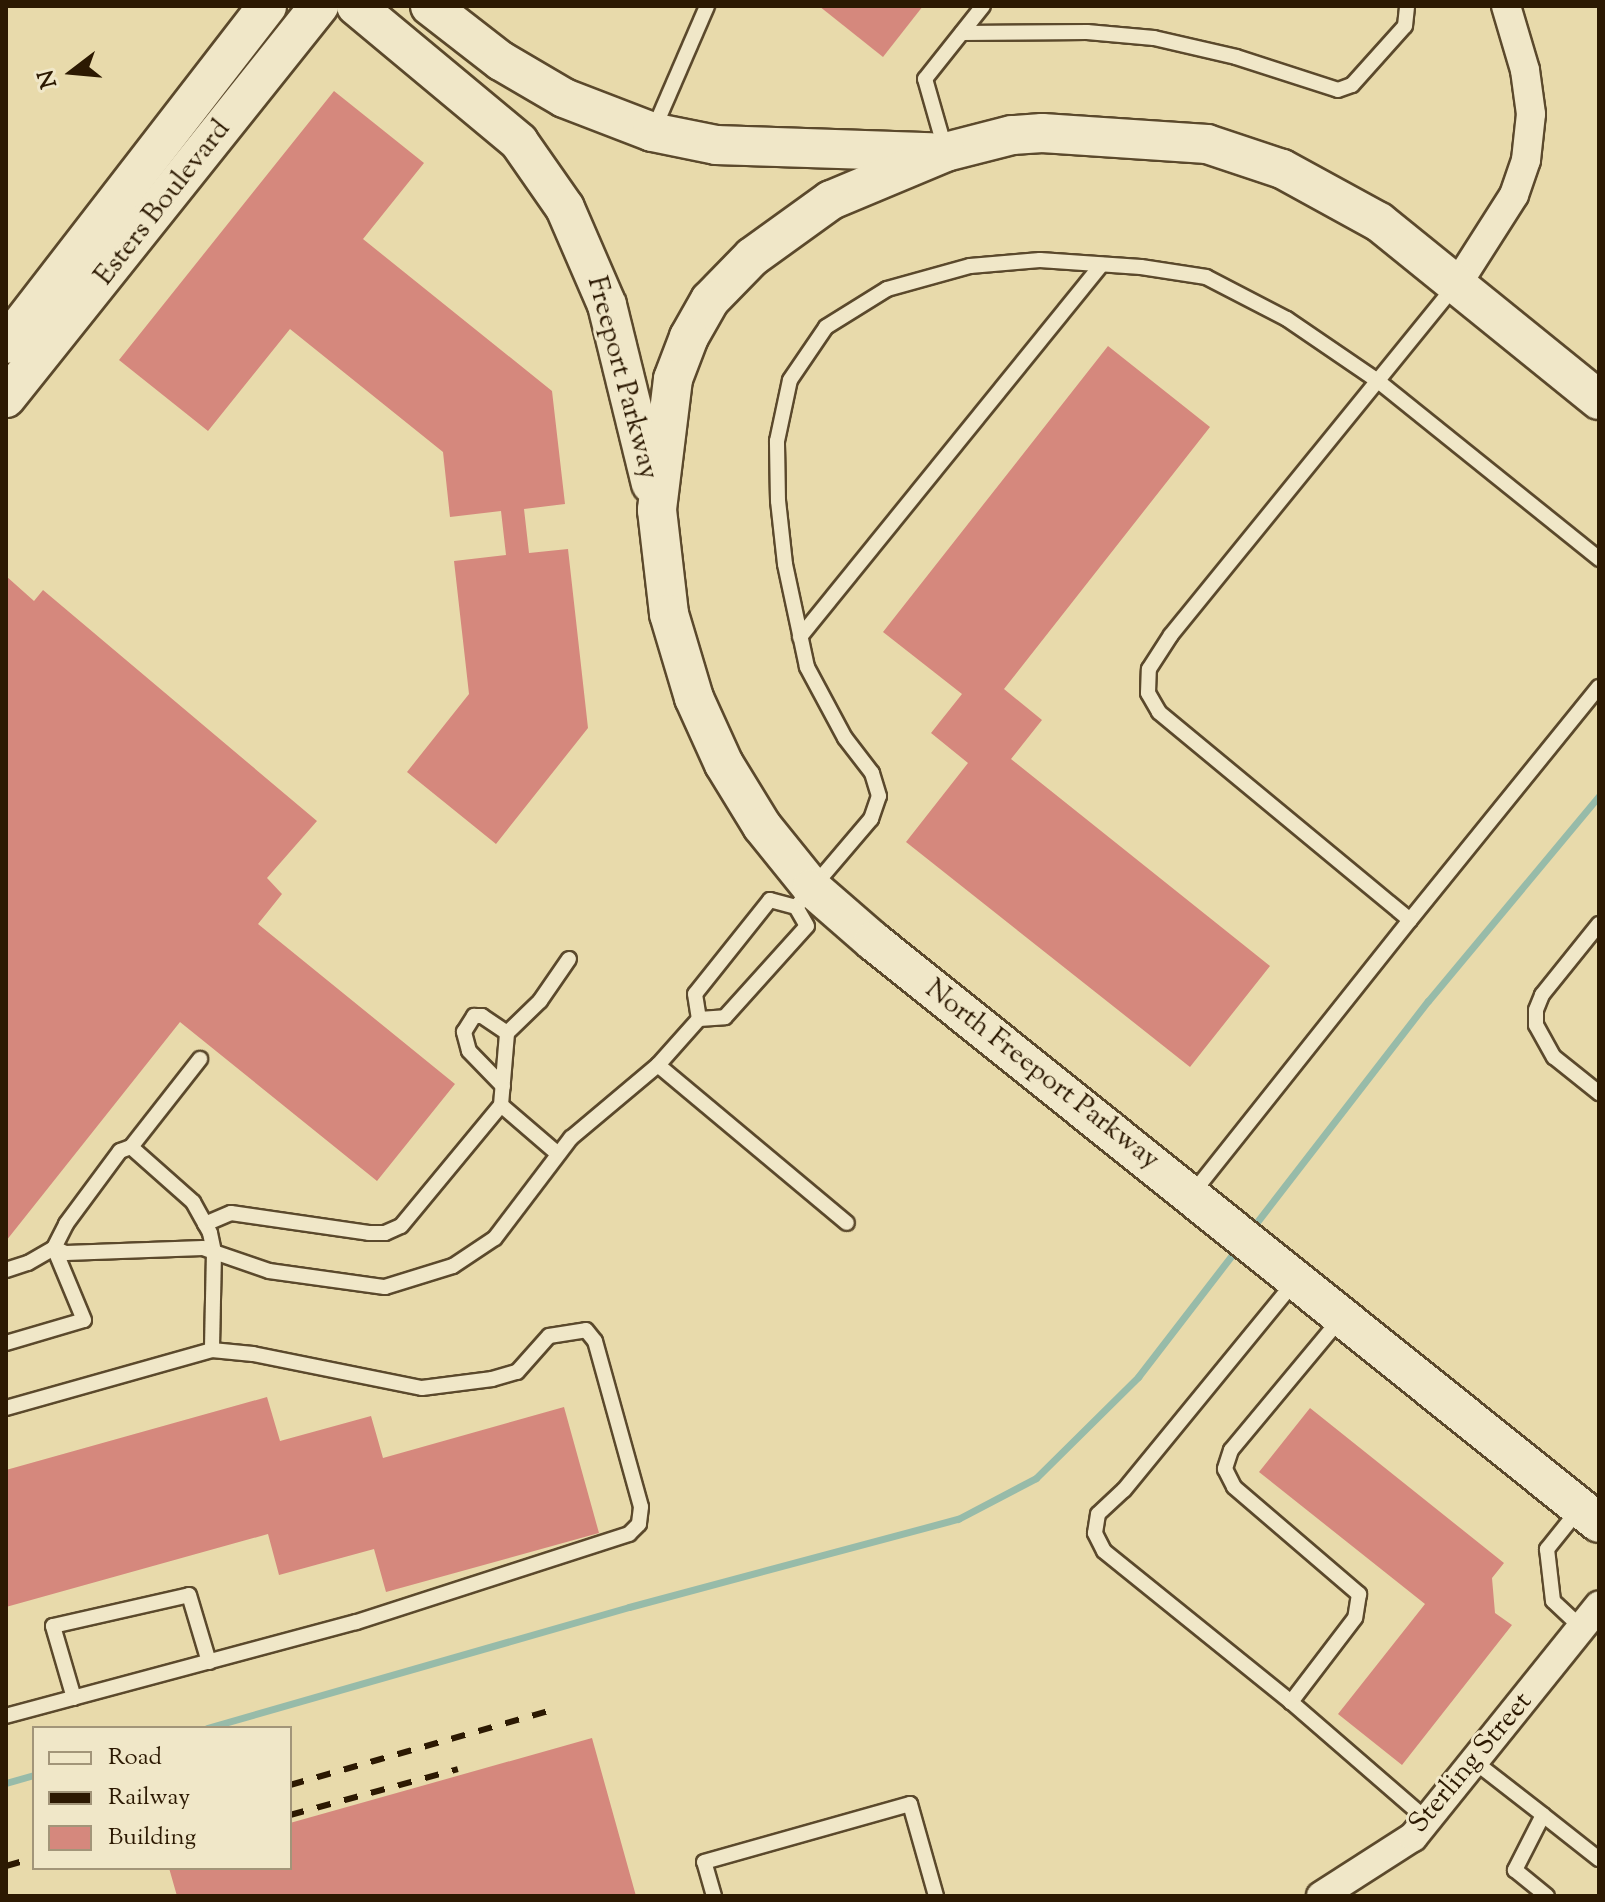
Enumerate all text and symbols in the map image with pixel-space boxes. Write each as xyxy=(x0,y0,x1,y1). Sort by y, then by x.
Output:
north arrow xyxy=(32,32,112,112)
text: N xyxy=(31,66,67,91)
street label: Esters Boulevard xyxy=(88,114,238,292)
street label: Freeport Parkway xyxy=(579,273,665,483)
street label: North Freeport Parkway xyxy=(918,973,1166,1177)
street label: Sterling Street xyxy=(1402,1686,1540,1840)
legend xyxy=(32,1726,292,1870)
text: Road xyxy=(108,1741,162,1775)
text: Railway xyxy=(108,1781,190,1815)
text: Building xyxy=(108,1821,196,1855)

